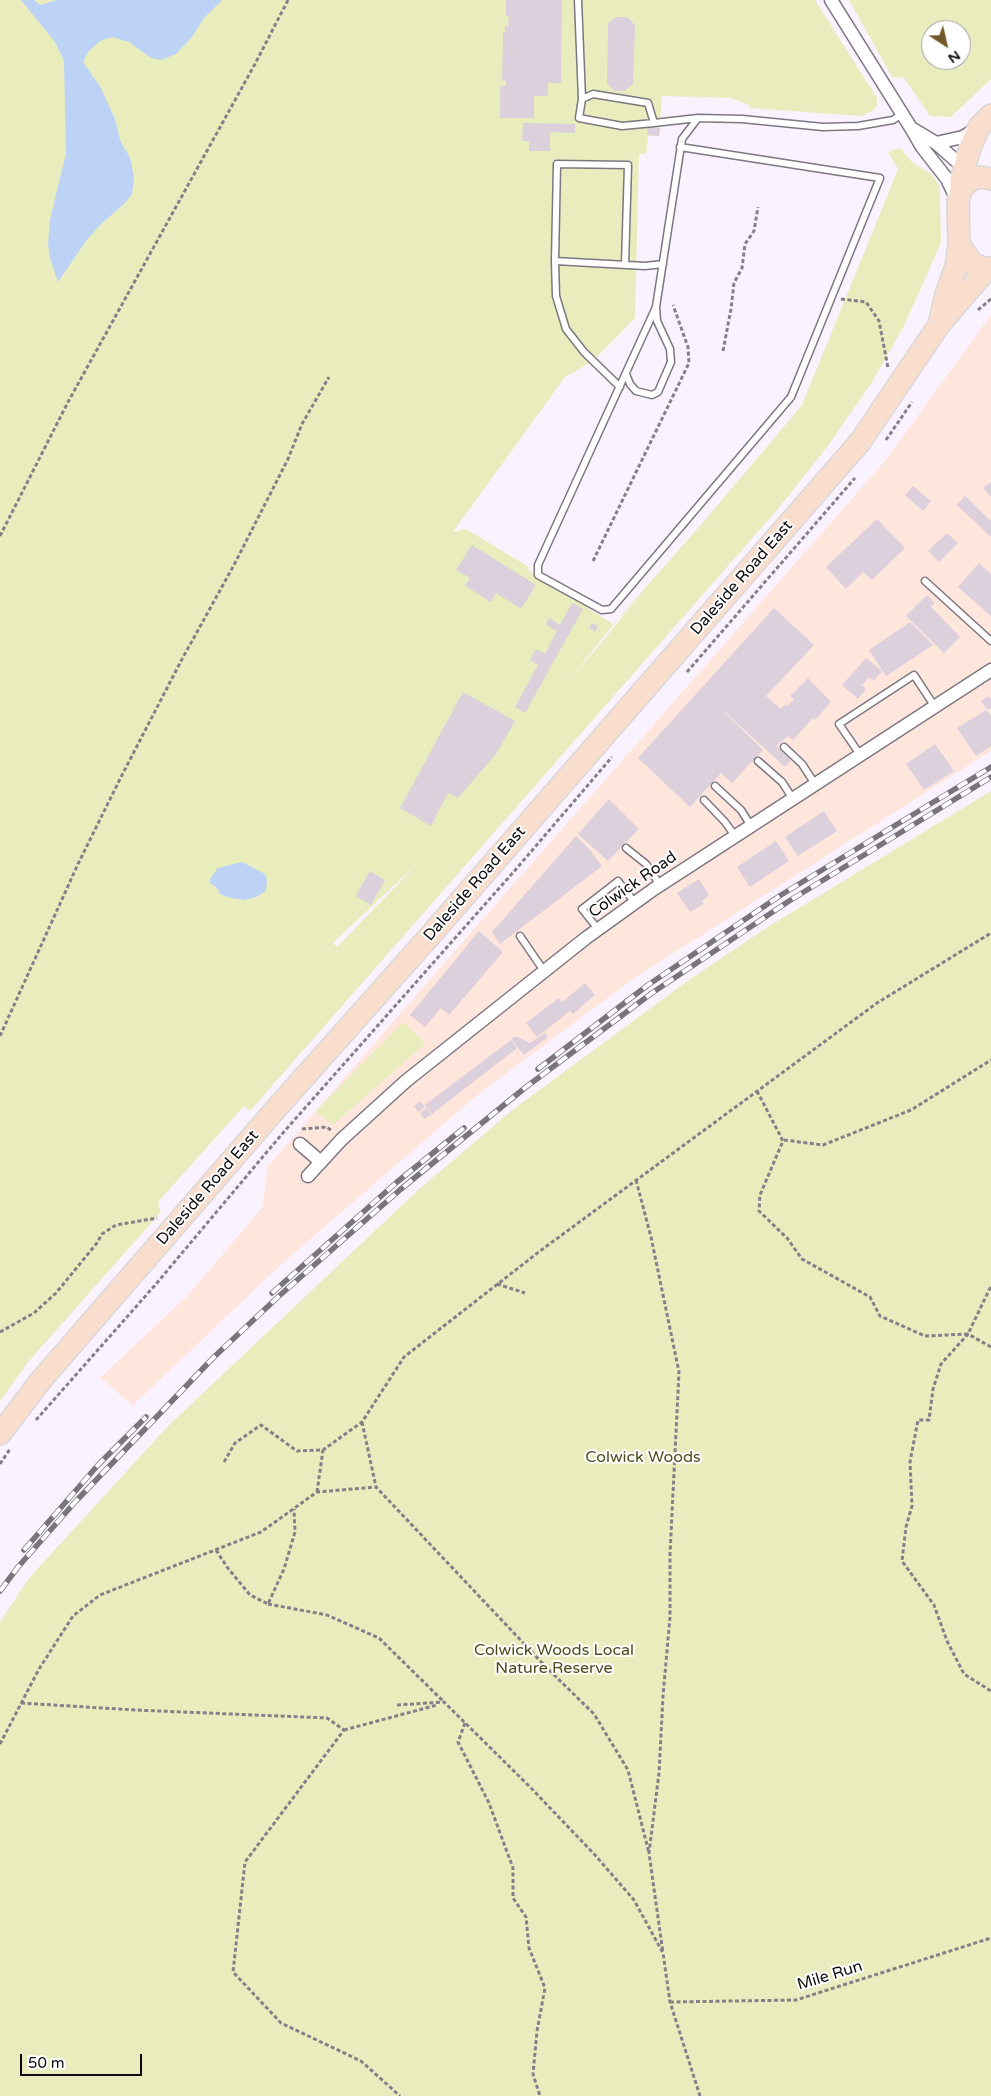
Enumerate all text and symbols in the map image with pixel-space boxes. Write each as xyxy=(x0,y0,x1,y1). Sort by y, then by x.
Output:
north arrow xyxy=(921,20,971,70)
text: N xyxy=(945,47,964,67)
street label: Daleside Road East xyxy=(687,517,797,639)
street label: Daleside Road East xyxy=(420,823,530,945)
street label: Colwick Road xyxy=(585,848,681,922)
street label: Daleside Road East xyxy=(153,1127,263,1249)
park label: Colwick Woods xyxy=(585,1448,701,1468)
park label: Colwick Woods Local Nature Reserve xyxy=(474,1641,634,1679)
street label: Mile Run xyxy=(795,1957,865,1995)
scale bar xyxy=(22,2044,145,2076)
text: 50 m xyxy=(28,2054,65,2072)

